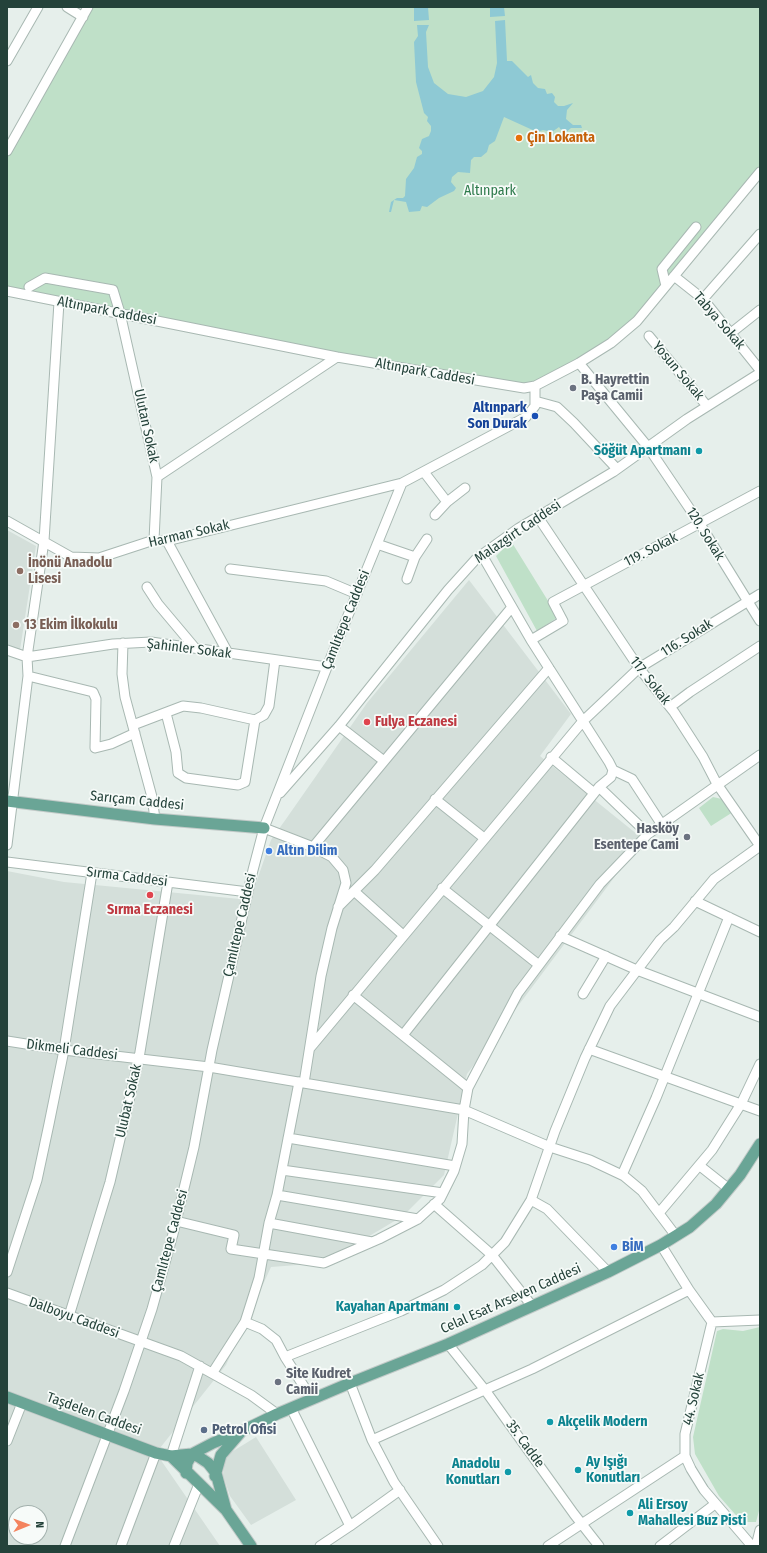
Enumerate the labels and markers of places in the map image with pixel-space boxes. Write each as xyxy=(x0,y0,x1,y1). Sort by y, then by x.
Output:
place label: Çin Lokanta xyxy=(527,130,595,146)
marker: Çin Lokanta xyxy=(514,133,524,143)
place label: B. Hayrettin Paşa Camii xyxy=(581,372,649,404)
marker: B. Hayrettin Paşa Camii xyxy=(568,383,578,393)
place label: Altınpark Son Durak xyxy=(468,400,527,432)
marker: Altınpark Son Durak xyxy=(530,411,540,421)
place label: Söğüt Apartmanı xyxy=(594,443,691,459)
marker: Söğüt Apartmanı xyxy=(694,446,704,456)
place label: İnönü Anadolu Lisesi xyxy=(28,555,112,588)
marker: İnönü Anadolu Lisesi xyxy=(15,566,25,576)
place label: 13 Ekim İlkokulu xyxy=(24,617,118,633)
marker: 13 Ekim İlkokulu xyxy=(11,620,21,630)
place label: Fulya Eczanesi xyxy=(375,714,457,730)
marker: Fulya Eczanesi xyxy=(362,717,372,727)
place label: Hasköy Esentepe Cami xyxy=(594,821,679,854)
marker: Hasköy Esentepe Cami xyxy=(682,832,692,842)
place label: Altın Dilim xyxy=(277,843,337,859)
marker: Altın Dilim xyxy=(264,846,274,856)
marker: Sırma Eczanesi xyxy=(145,890,155,900)
place label: Sırma Eczanesi xyxy=(107,902,193,918)
place label: BİM xyxy=(622,1239,644,1255)
marker: BİM xyxy=(609,1242,619,1252)
place label: Kayahan Apartmanı xyxy=(336,1299,449,1315)
marker: Kayahan Apartmanı xyxy=(452,1302,462,1312)
place label: Site Kudret Camii xyxy=(286,1366,351,1398)
marker: Site Kudret Camii xyxy=(273,1377,283,1387)
place label: Akçelik Modern xyxy=(558,1414,648,1430)
marker: Akçelik Modern xyxy=(545,1417,555,1427)
place label: Petrol Ofisi xyxy=(212,1422,276,1438)
marker: Petrol Ofisi xyxy=(199,1425,209,1435)
place label: Ay Işığı Konutları xyxy=(586,1454,640,1486)
place label: Anadolu Konutları xyxy=(446,1456,500,1488)
marker: Ay Işığı Konutları xyxy=(573,1465,583,1475)
marker: Anadolu Konutları xyxy=(503,1467,513,1477)
place label: Ali Ersoy Mahallesi̇ Buz Pisti xyxy=(638,1497,746,1530)
marker: Ali Ersoy Mahallesi̇ Buz Pisti xyxy=(625,1508,635,1518)

